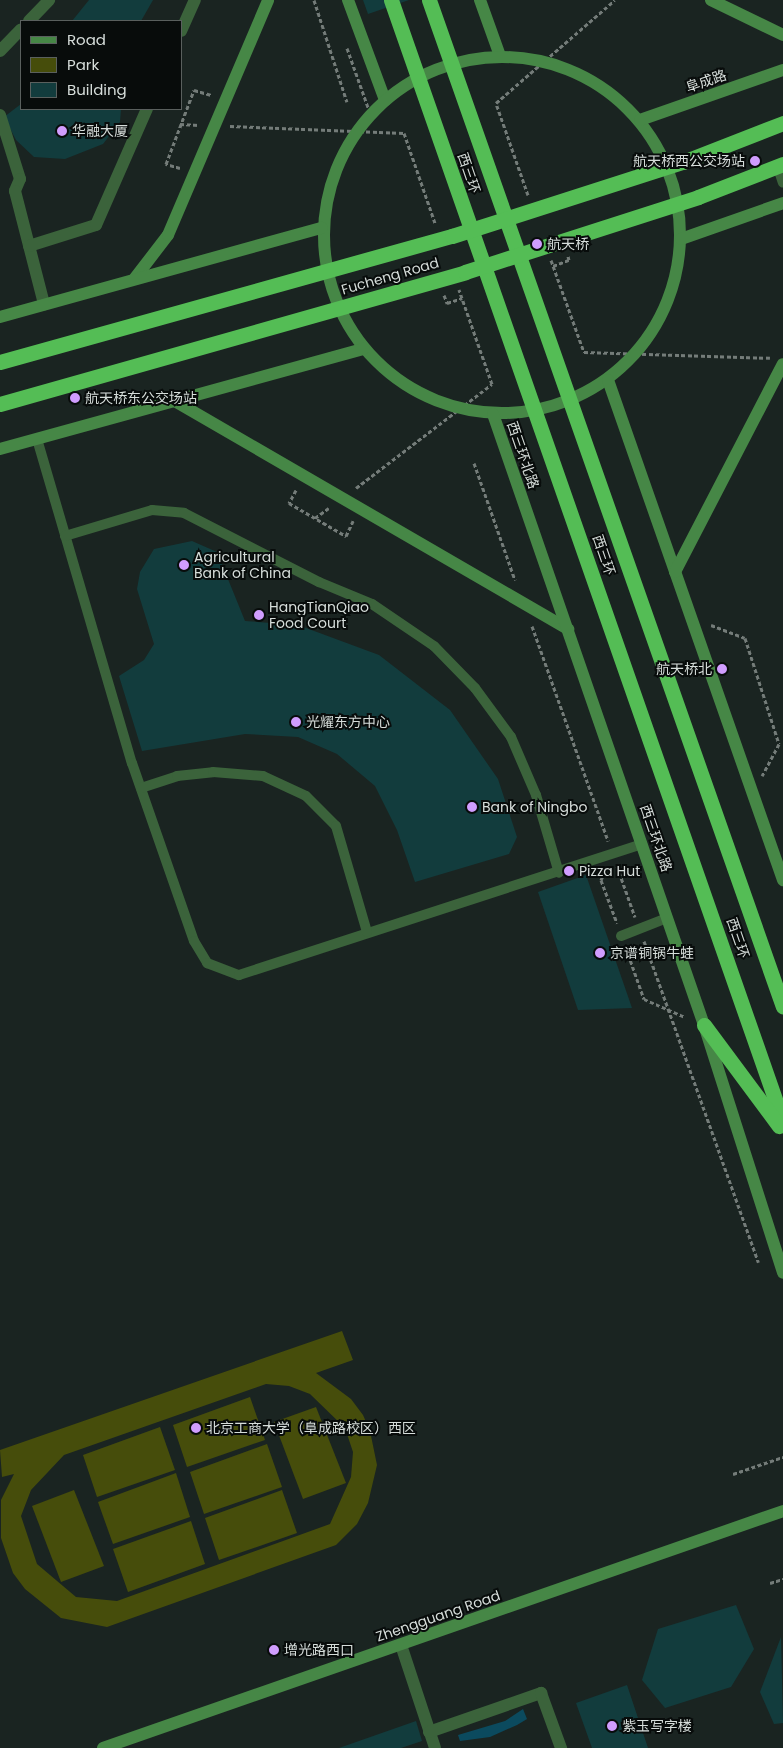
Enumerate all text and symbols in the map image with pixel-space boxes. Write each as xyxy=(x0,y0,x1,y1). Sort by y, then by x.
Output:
legend xyxy=(20,20,182,110)
text: Road xyxy=(67,29,106,50)
text: Park xyxy=(67,54,99,75)
street label: 阜成路 xyxy=(683,66,729,96)
text: Building xyxy=(67,79,127,100)
place label: 华融大厦 xyxy=(72,123,128,139)
marker: 华融大厦 xyxy=(56,125,68,137)
street label: 西三环 xyxy=(454,150,484,196)
place label: 航天桥西公交场站 xyxy=(633,153,745,169)
marker: 航天桥西公交场站 xyxy=(749,155,761,167)
place label: 航天桥 xyxy=(547,236,589,252)
marker: 航天桥 xyxy=(531,238,543,250)
street label: Fucheng Road xyxy=(339,254,441,298)
place label: 航天桥东公交场站 xyxy=(85,390,197,406)
marker: 航天桥东公交场站 xyxy=(69,392,81,404)
street label: 西三环北路 xyxy=(504,419,542,491)
street label: 西三环 xyxy=(589,532,619,578)
place label: Agricultural Bank of China xyxy=(194,549,291,582)
marker: Agricultural Bank of China xyxy=(178,559,190,571)
place label: HangTianQiao Food Court xyxy=(269,599,369,632)
marker: HangTianQiao Food Court xyxy=(253,609,265,621)
place label: 航天桥北 xyxy=(656,661,712,677)
marker: 航天桥北 xyxy=(716,663,728,675)
place label: 光耀东方中心 xyxy=(306,714,390,730)
marker: 光耀东方中心 xyxy=(290,716,302,728)
place label: Bank of Ningbo xyxy=(482,799,587,815)
marker: Bank of Ningbo xyxy=(466,801,478,813)
street label: 西三环北路 xyxy=(637,802,675,874)
place label: Pizza Hut xyxy=(579,863,640,879)
marker: Pizza Hut xyxy=(563,865,575,877)
street label: 西三环 xyxy=(723,915,753,961)
place label: 京谱铜锅牛蛙 xyxy=(610,945,694,961)
marker: 京谱铜锅牛蛙 xyxy=(594,947,606,959)
place label: 北京工商大学（阜成路校区）西区 xyxy=(206,1420,416,1436)
marker: 北京工商大学（阜成路校区）西区 xyxy=(190,1422,202,1434)
street label: Zhengguang Road xyxy=(374,1587,502,1645)
place label: 增光路西口 xyxy=(284,1642,354,1658)
marker: 增光路西口 xyxy=(268,1644,280,1656)
place label: 紫玉写字楼 xyxy=(622,1718,692,1734)
marker: 紫玉写字楼 xyxy=(606,1720,618,1732)

